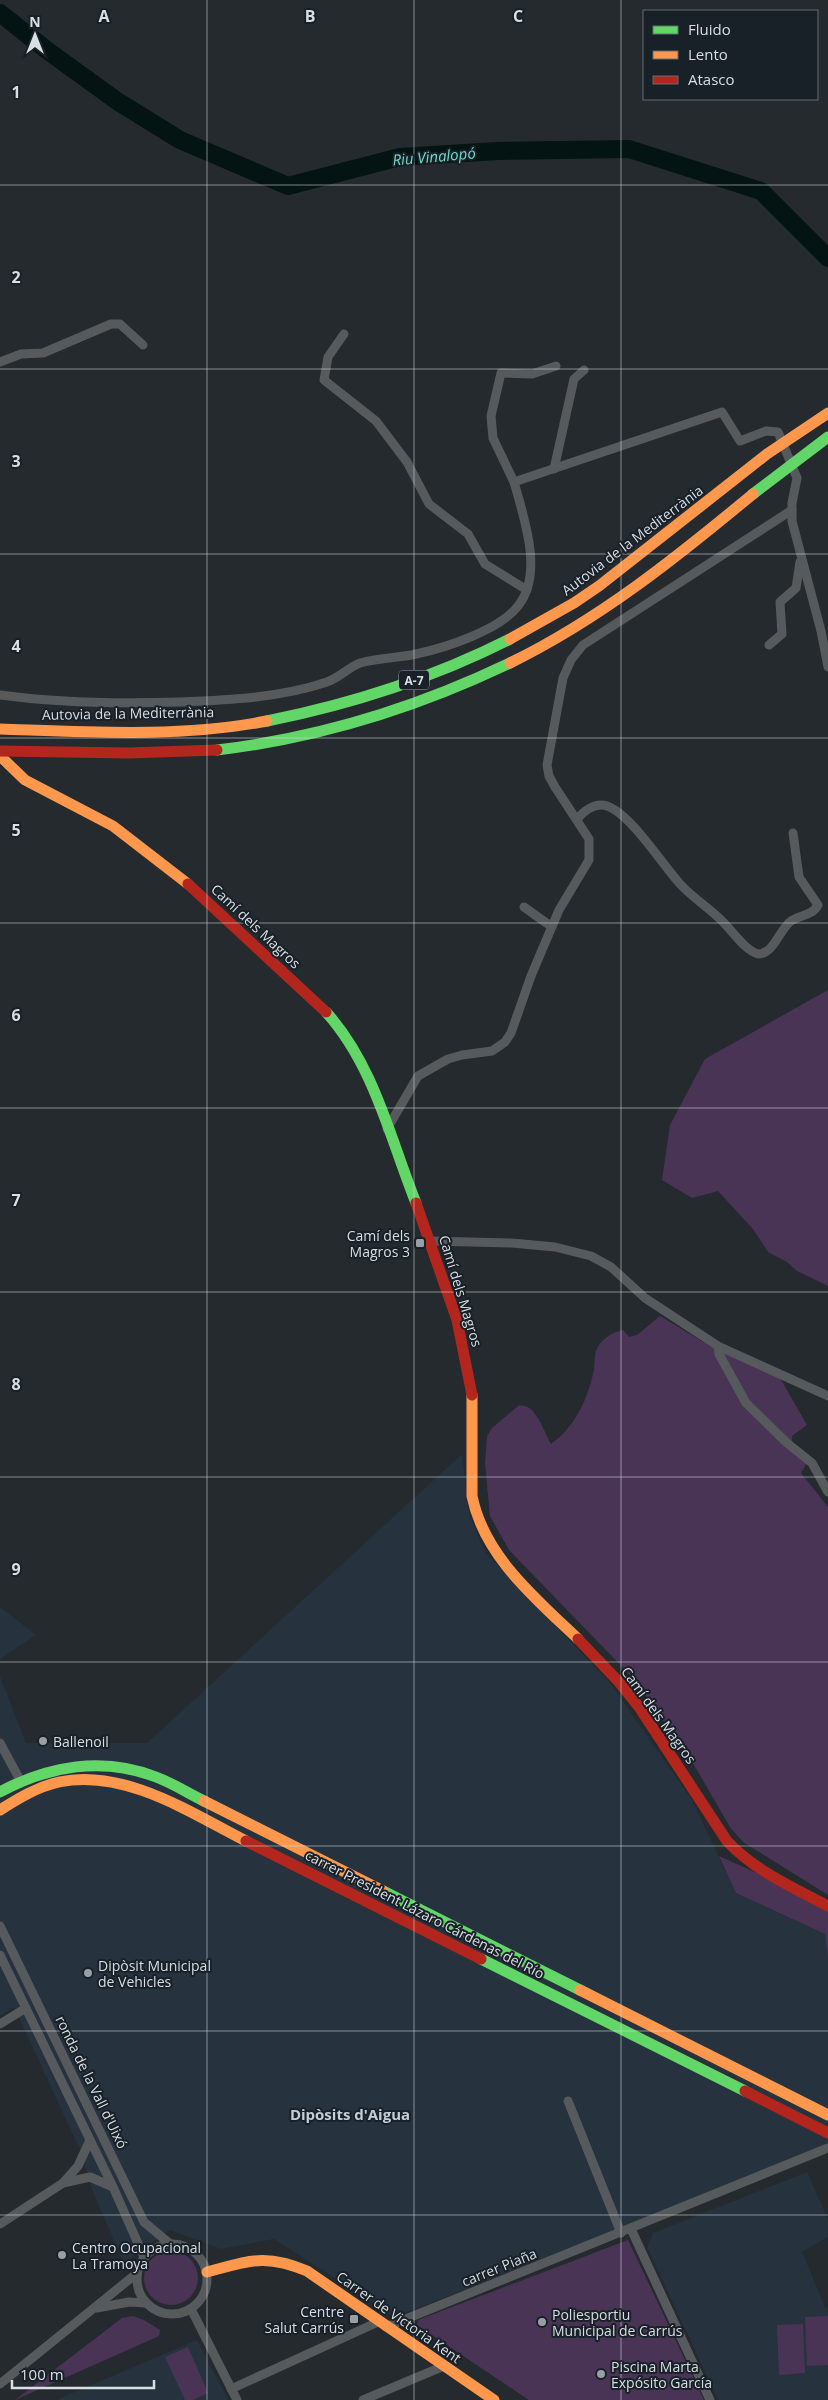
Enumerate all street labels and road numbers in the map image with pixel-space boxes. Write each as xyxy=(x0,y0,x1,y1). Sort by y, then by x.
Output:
street label: Autovia de la Mediterrània xyxy=(557,481,707,599)
road number: A-7 xyxy=(399,670,429,690)
street label: Autovia de la Mediterrània xyxy=(42,702,214,724)
street label: Camí dels Magros xyxy=(207,880,305,973)
street label: Camí dels Magros xyxy=(435,1233,487,1349)
street label: Camí dels Magros xyxy=(617,1663,701,1768)
street label: carrer President Lázaro Cárdenas del Río xyxy=(302,1845,548,1983)
street label: ronda de la Vall d'Uixó xyxy=(52,2012,132,2152)
street label: carrer Piaña xyxy=(459,2243,539,2291)
street label: Carrer de Victoria Kent xyxy=(333,2267,465,2367)

